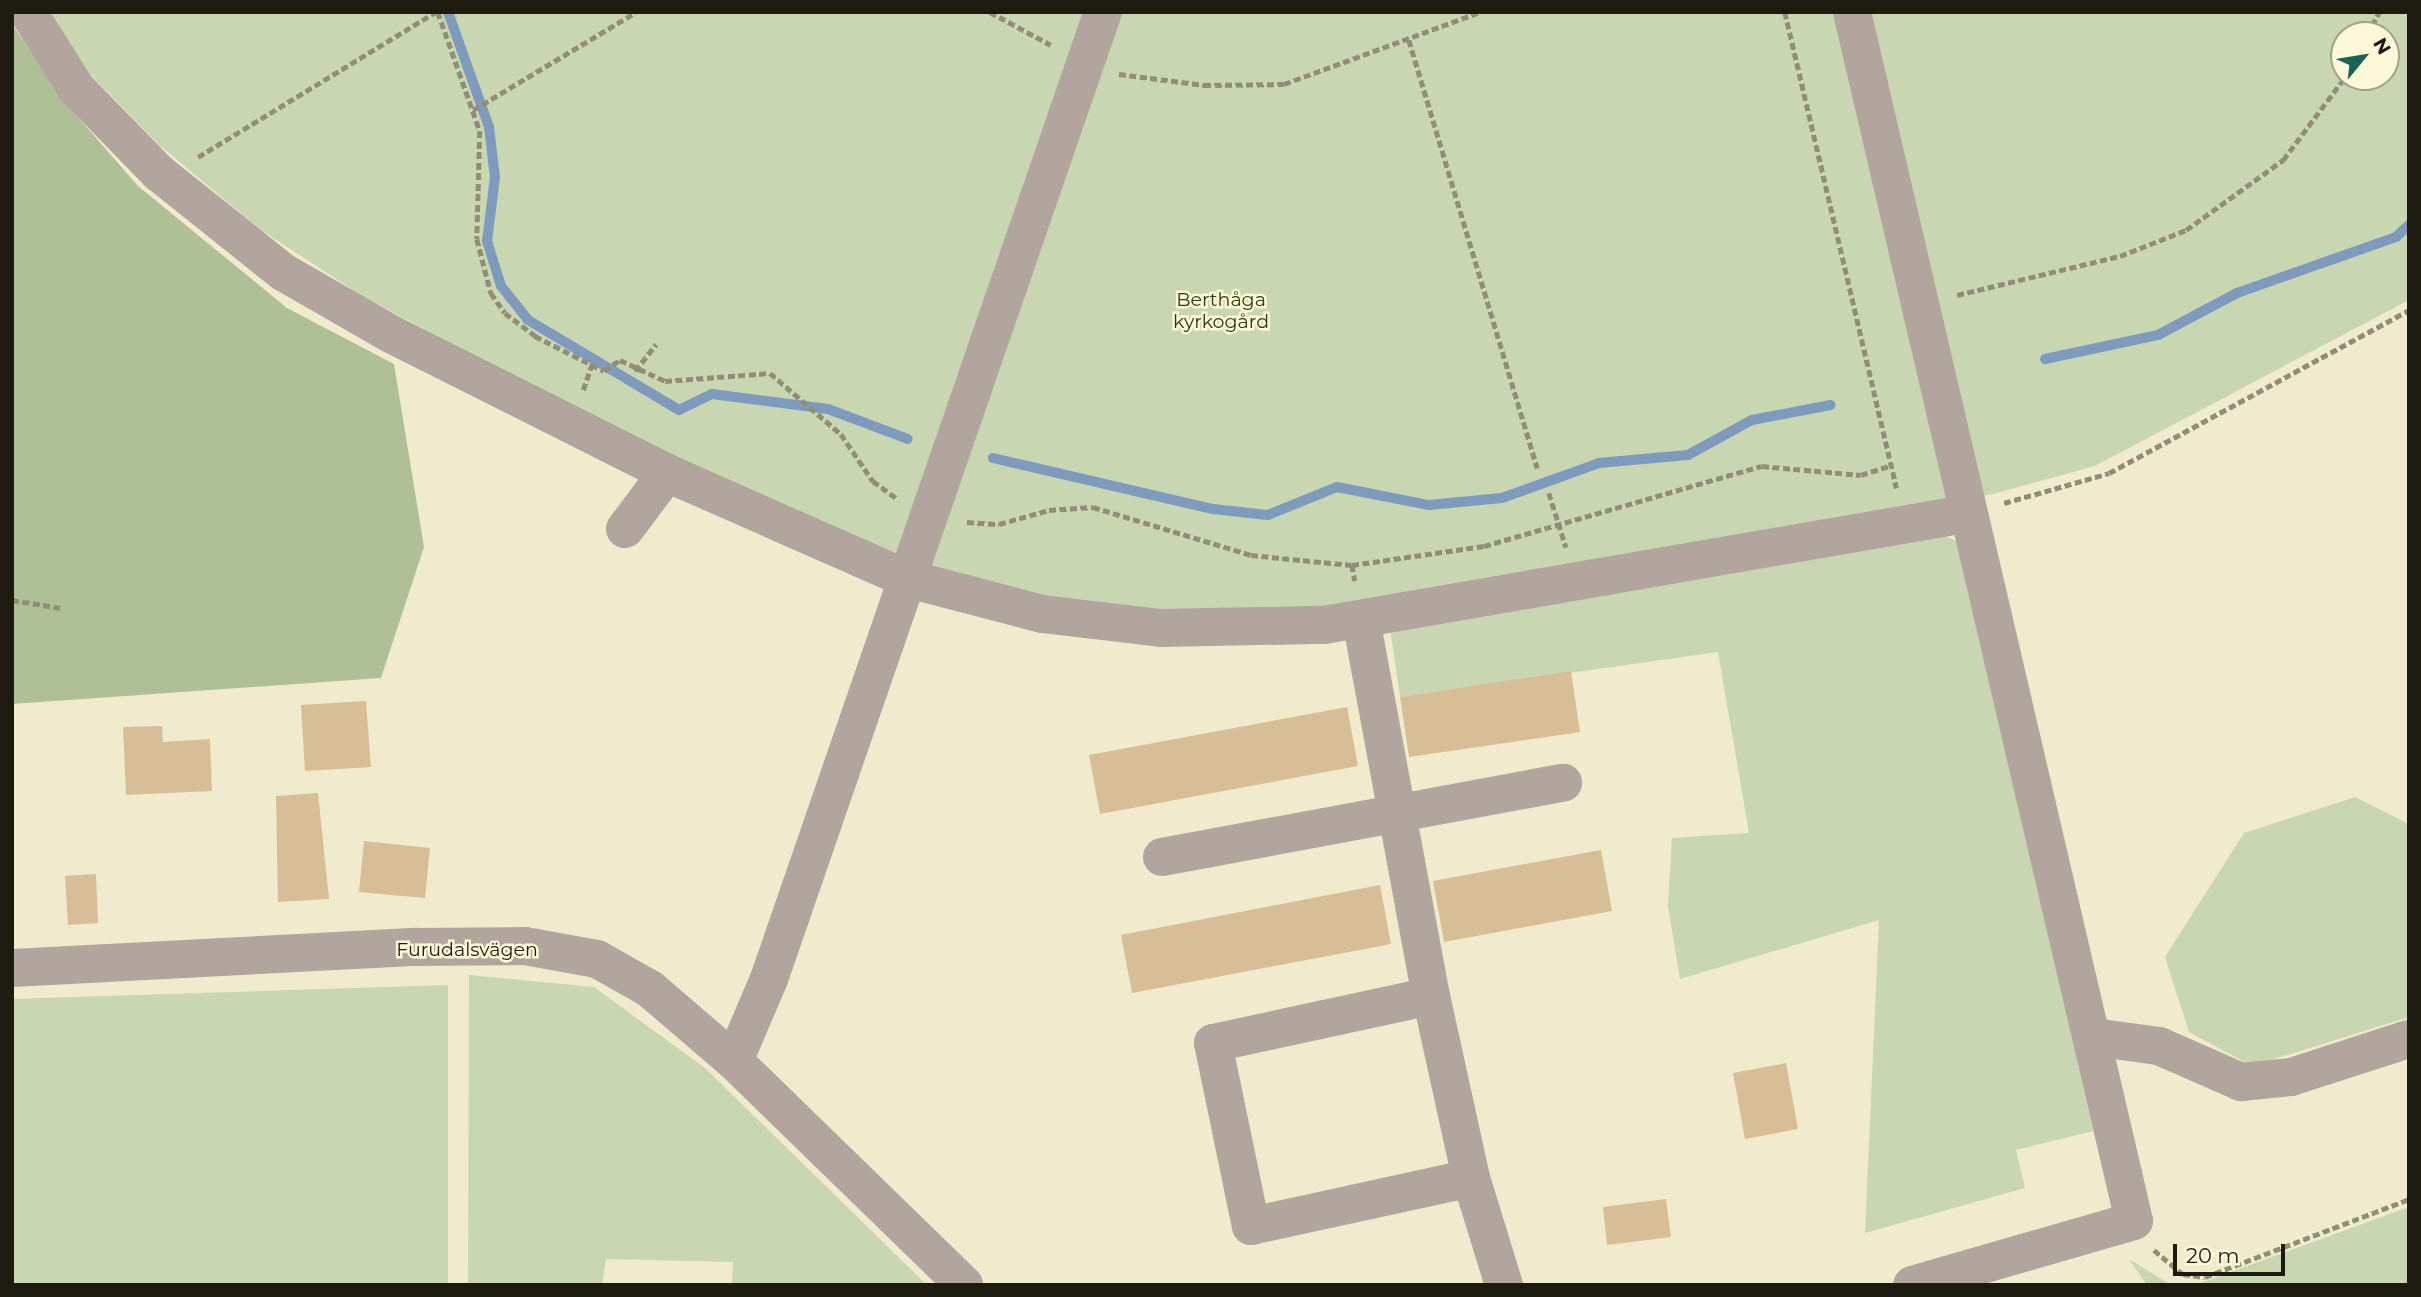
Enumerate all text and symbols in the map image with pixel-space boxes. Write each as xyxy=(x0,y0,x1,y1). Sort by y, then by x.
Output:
north arrow xyxy=(2330,21,2400,91)
text: N xyxy=(2368,34,2396,59)
park label: Berthåga kyrkogård xyxy=(1173,289,1269,333)
street label: Furudalsvägen xyxy=(396,939,538,961)
scale bar xyxy=(2176,1230,2288,1274)
text: 20 m xyxy=(2186,1243,2240,1268)

